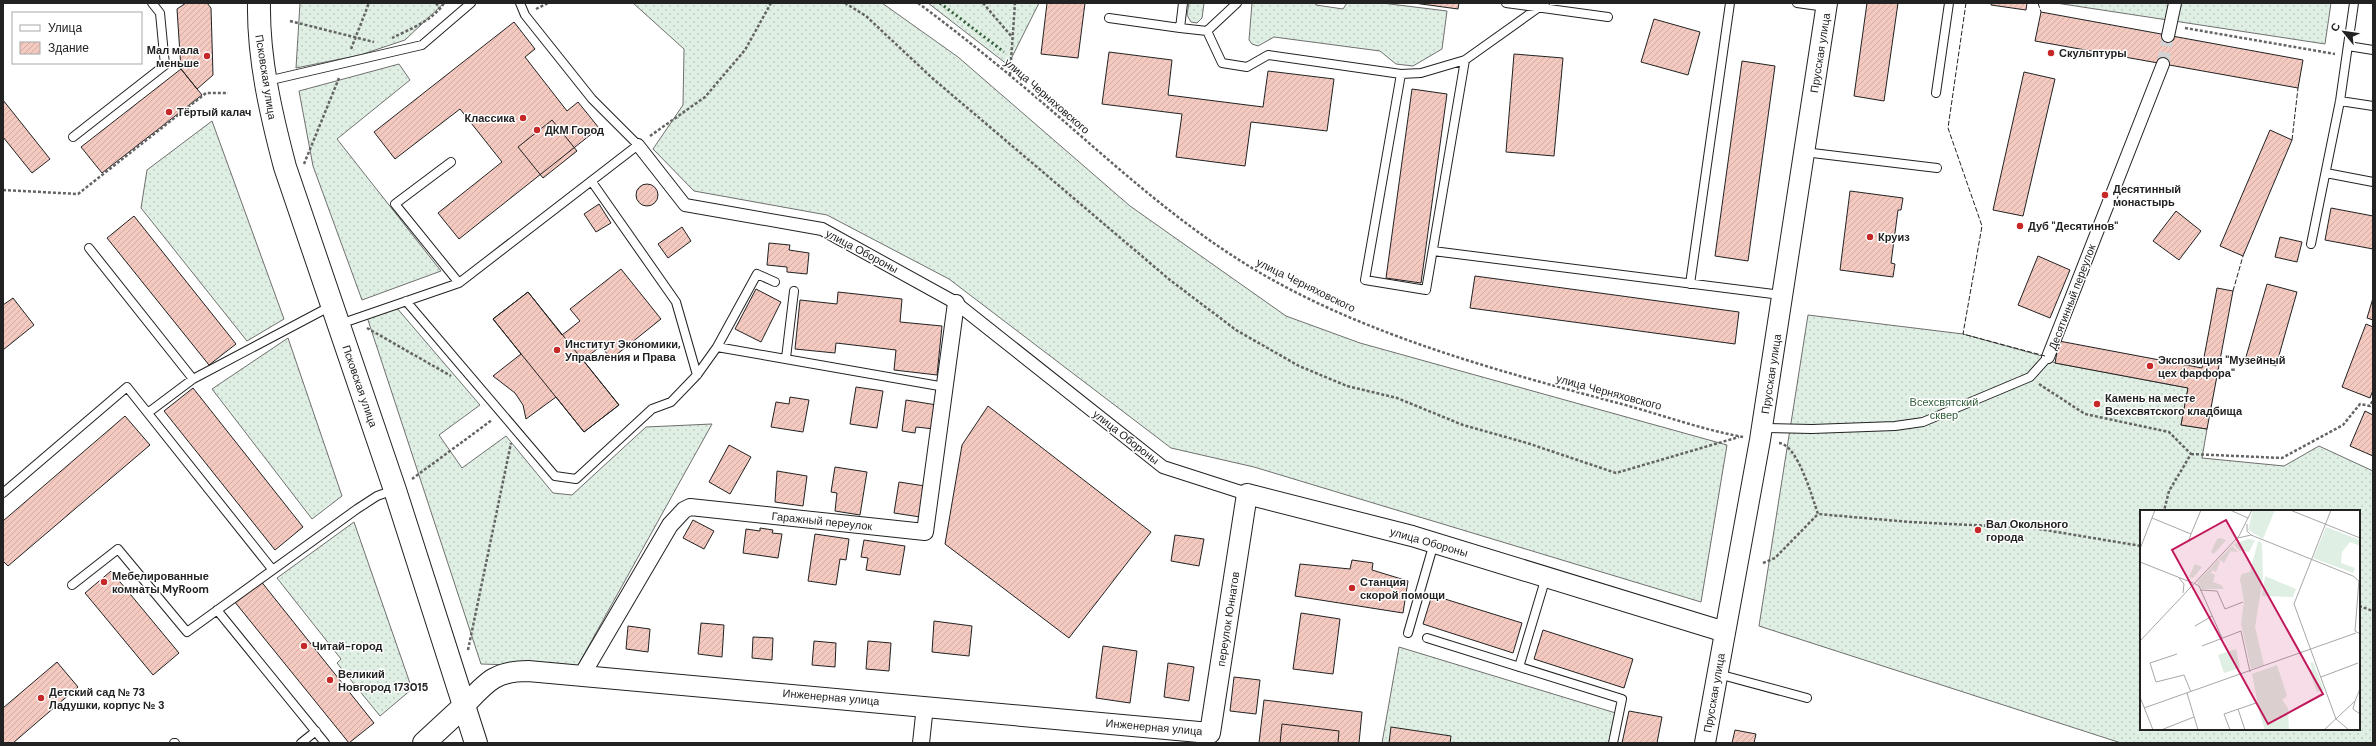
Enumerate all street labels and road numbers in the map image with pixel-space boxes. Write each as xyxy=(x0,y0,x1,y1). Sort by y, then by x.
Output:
street label: Прусская улица xyxy=(1807,11,1833,94)
street label: Псковская улица xyxy=(252,33,280,121)
street label: улица Черняховского xyxy=(1001,55,1093,137)
street label: улица Обороны xyxy=(823,226,901,276)
street label: Десятинный переулок xyxy=(2045,242,2099,352)
street label: улица Черняховского xyxy=(1254,255,1358,315)
street label: Прусская улица xyxy=(1758,332,1784,415)
street label: Псковская улица xyxy=(339,343,381,430)
street label: улица Черняховского xyxy=(1555,371,1663,413)
street label: улица Обороны xyxy=(1090,407,1162,467)
street label: Гаражный переулок xyxy=(771,509,873,533)
street label: улица Обороны xyxy=(1388,524,1470,560)
street label: переулок Юннатов xyxy=(1214,570,1242,667)
street label: Прусская улица xyxy=(1700,651,1728,734)
street label: Инженерная улица xyxy=(782,686,881,708)
street label: Инженерная улица xyxy=(1105,716,1204,738)

